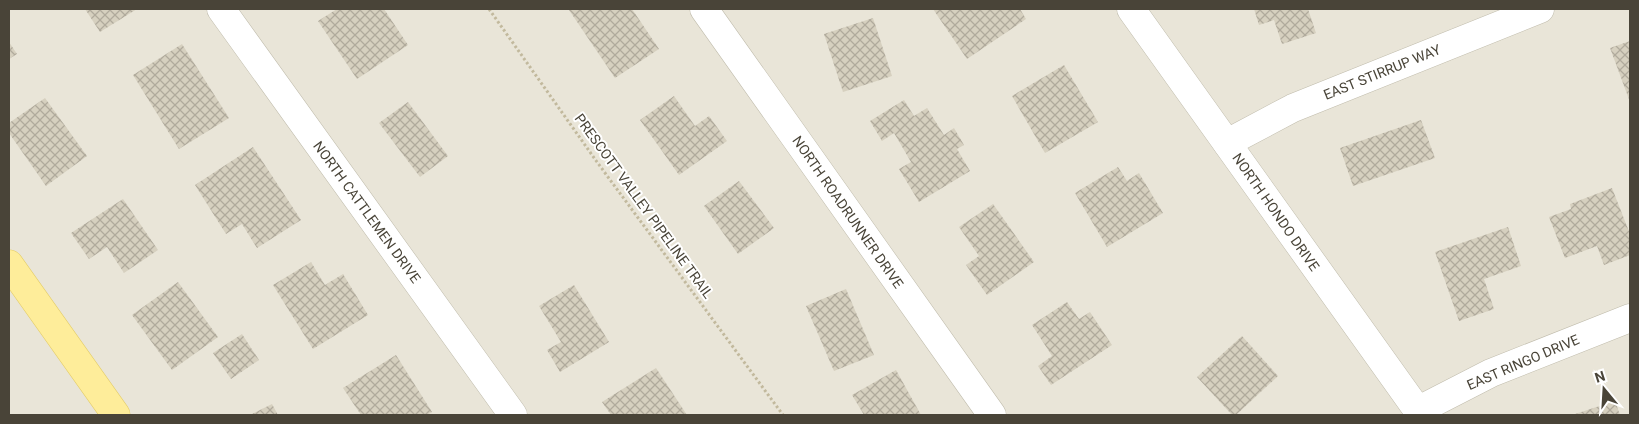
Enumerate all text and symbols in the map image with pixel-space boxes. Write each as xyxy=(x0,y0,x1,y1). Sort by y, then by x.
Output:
street label: EAST STIRRUP WAY xyxy=(1321,41,1444,103)
street label: PRESCOTT VALLEY PIPELINE TRAIL xyxy=(572,111,717,302)
street label: NORTH ROADRUNNER DRIVE xyxy=(789,133,907,291)
street label: NORTH CATTLEMEN DRIVE xyxy=(310,138,424,286)
street label: NORTH HONDO DRIVE xyxy=(1229,150,1323,274)
street label: EAST RINGO DRIVE xyxy=(1464,331,1582,393)
north arrow xyxy=(1579,364,1629,414)
text: N xyxy=(1593,367,1607,386)

